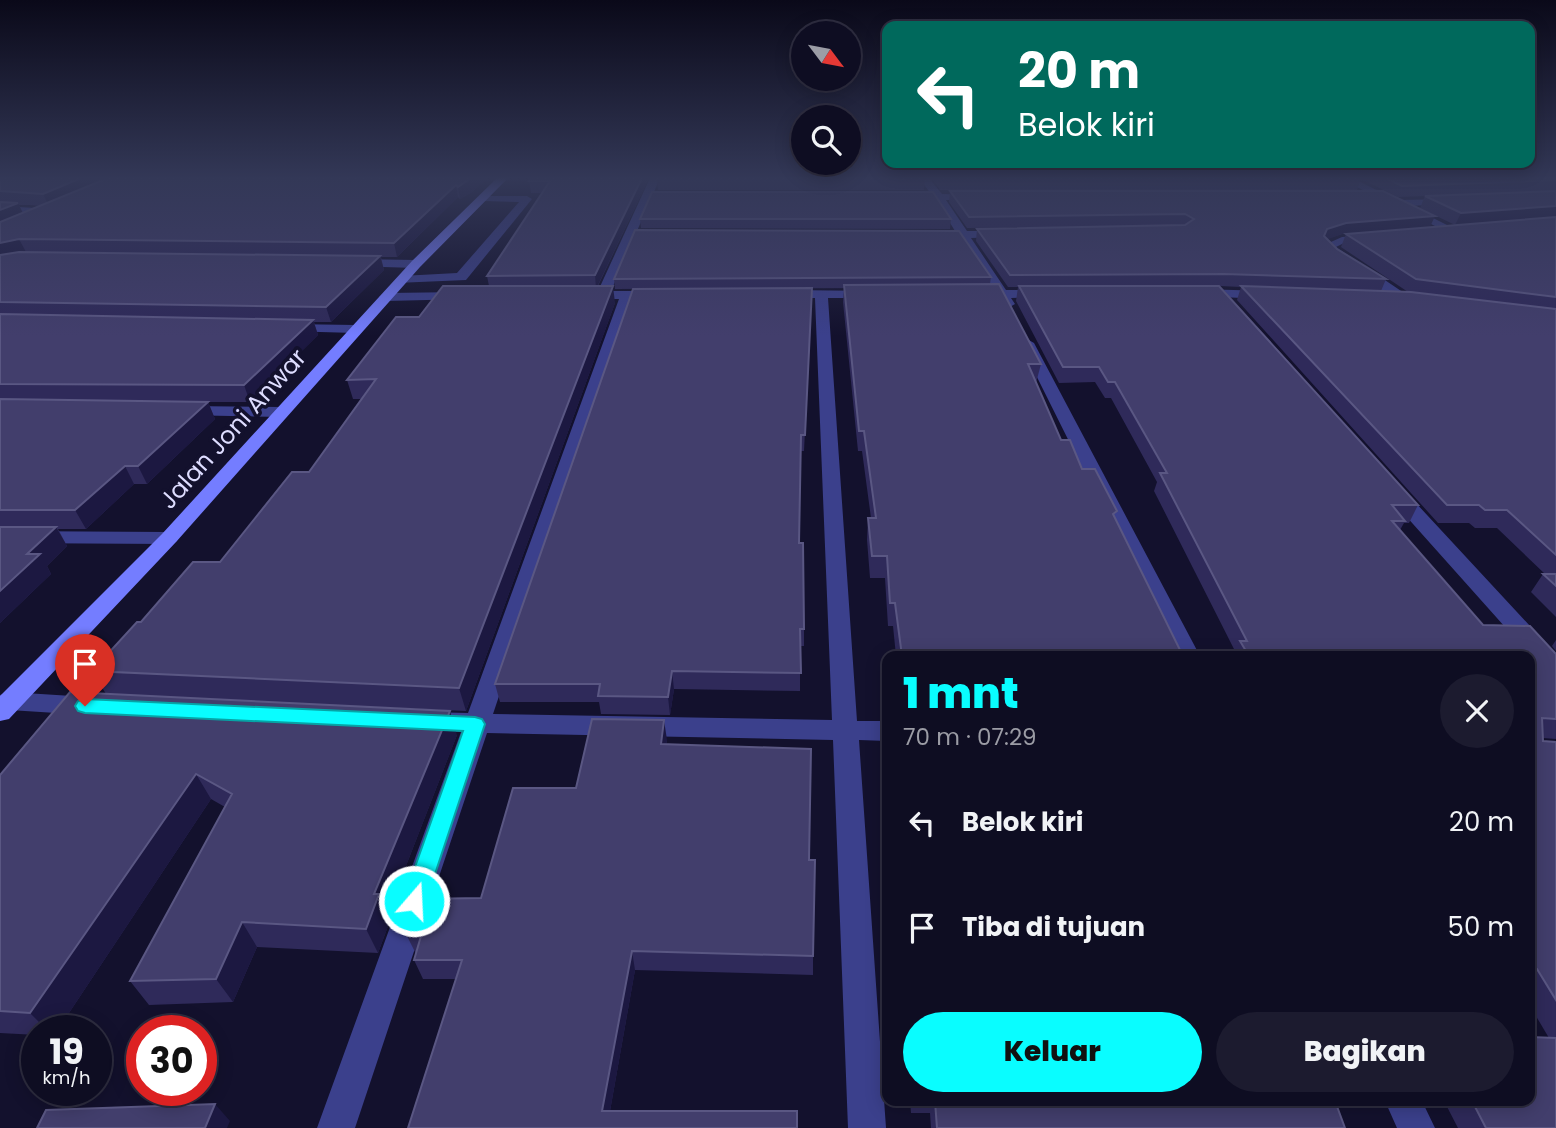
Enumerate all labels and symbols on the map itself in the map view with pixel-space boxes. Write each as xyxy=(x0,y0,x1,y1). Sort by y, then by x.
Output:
north arrow xyxy=(791,21,861,91)
street label: Jalan Joni Anwar xyxy=(152,341,314,516)
pin xyxy=(55,634,115,706)
position arrow xyxy=(377,864,451,938)
speed limit sign: 30 xyxy=(126,1015,217,1106)

